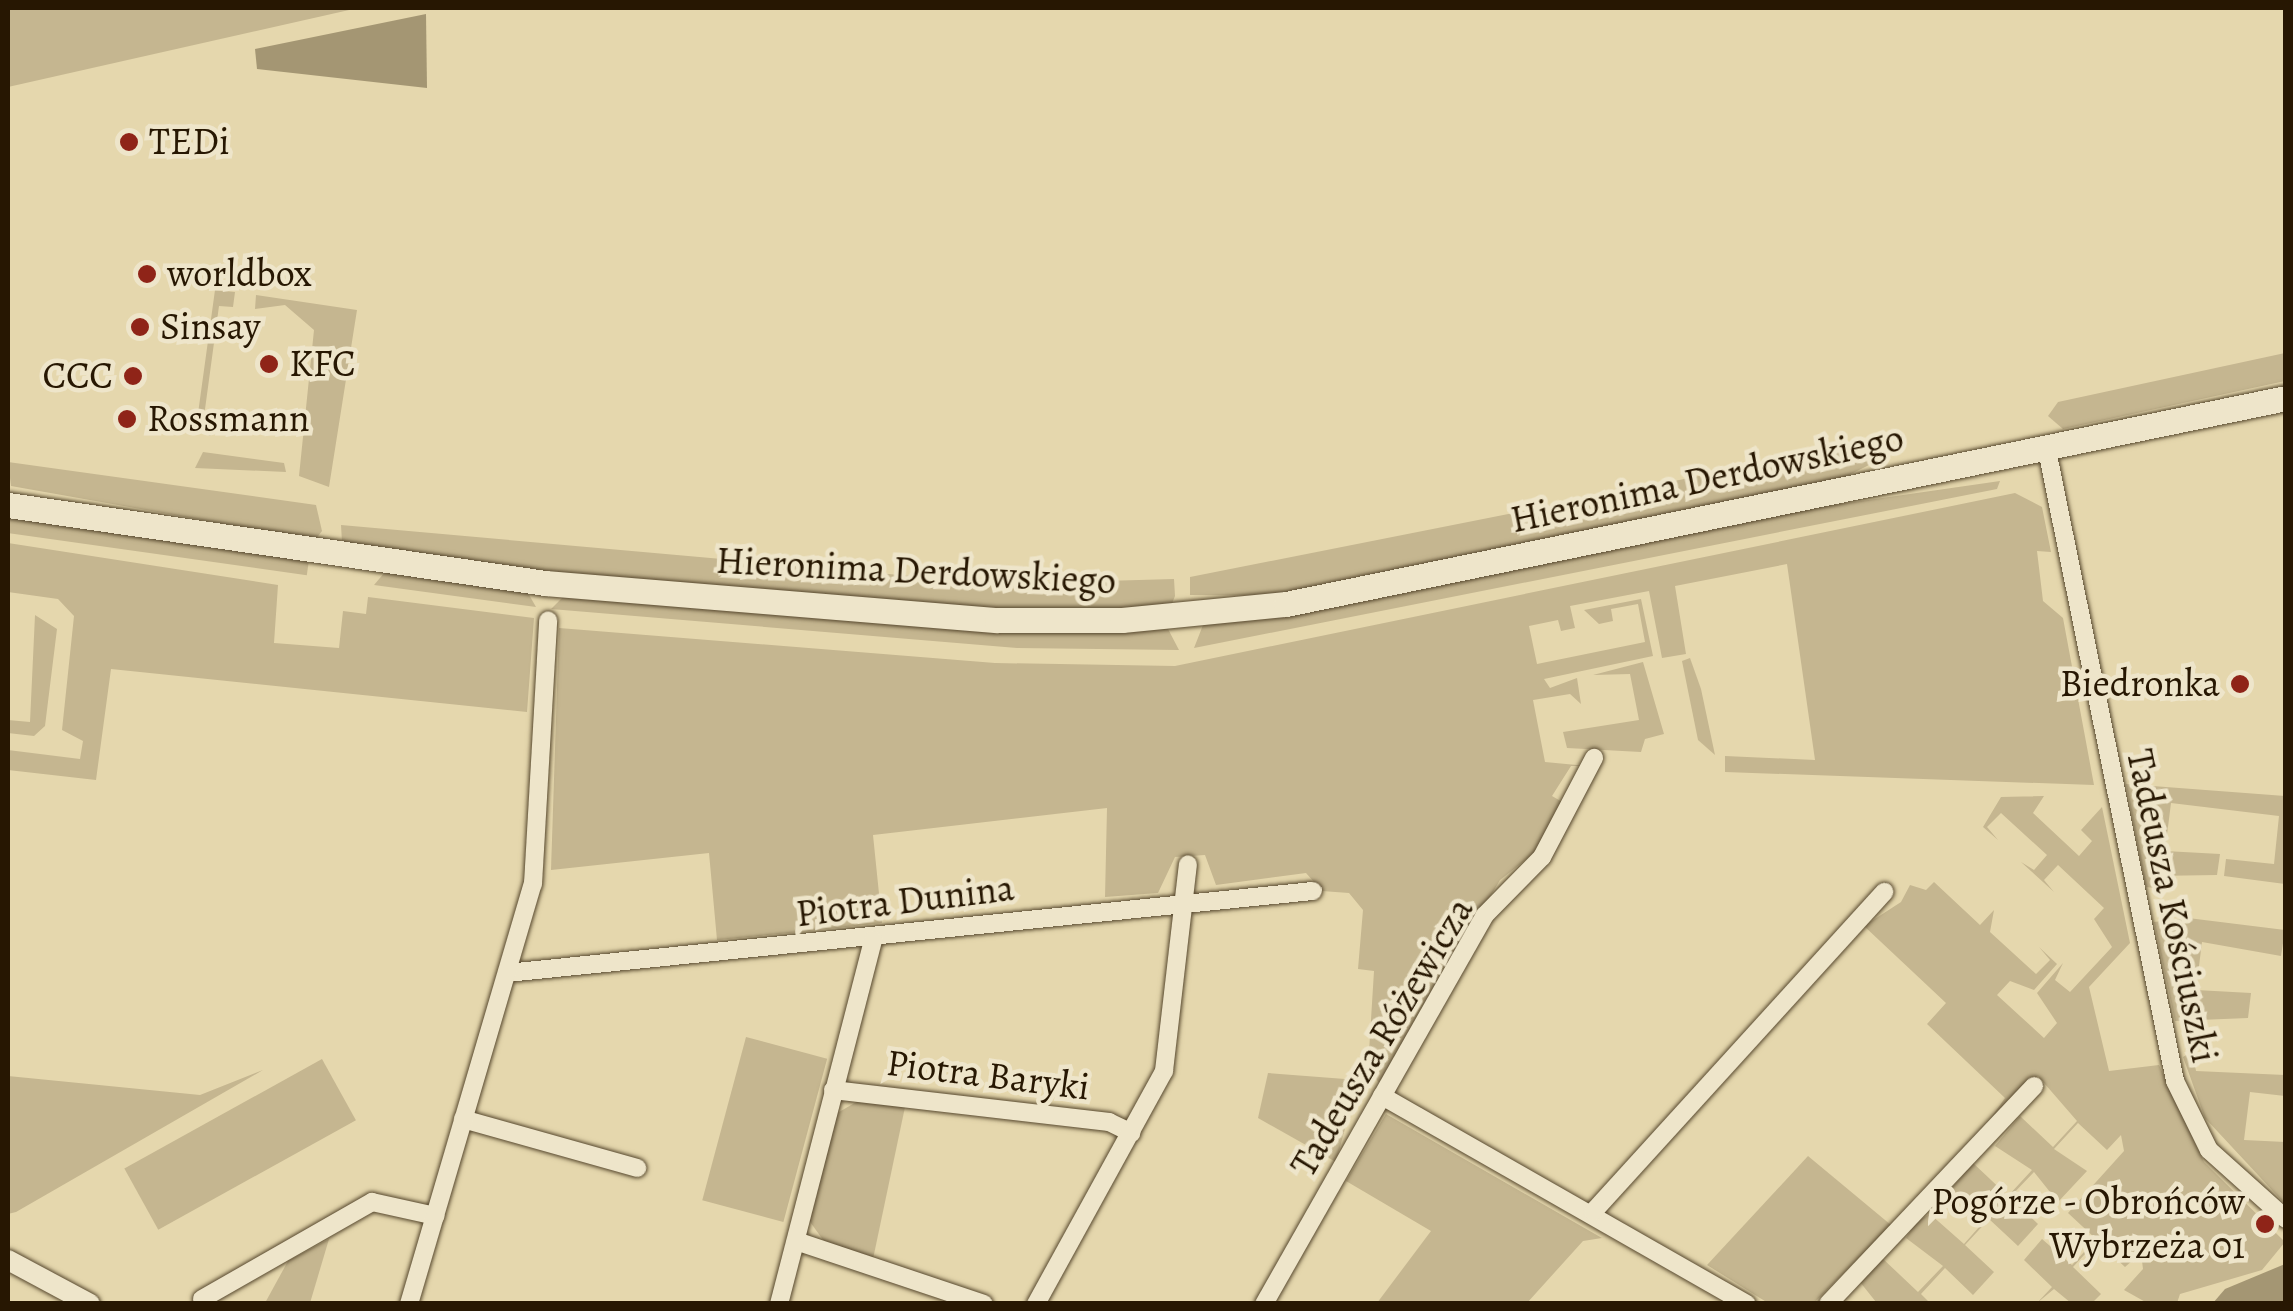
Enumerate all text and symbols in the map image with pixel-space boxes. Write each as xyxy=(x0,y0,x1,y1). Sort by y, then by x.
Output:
place label: TEDi xyxy=(149,119,230,165)
marker: TEDi xyxy=(118,131,140,153)
place label: worldbox xyxy=(167,251,312,297)
marker: worldbox xyxy=(136,263,158,285)
place label: Sinsay xyxy=(160,304,261,350)
marker: Sinsay xyxy=(129,316,151,338)
place label: KFC xyxy=(289,341,356,387)
place label: CCC xyxy=(43,353,113,399)
marker: KFC xyxy=(258,353,280,375)
marker: CCC xyxy=(122,365,144,387)
place label: Rossmann xyxy=(147,396,310,442)
marker: Rossmann xyxy=(116,408,138,430)
street label: Hieronima Derdowskiego xyxy=(1506,415,1908,543)
street label: Hieronima Derdowskiego xyxy=(715,538,1117,604)
place label: Biedronka xyxy=(2060,661,2220,707)
marker: Biedronka xyxy=(2229,673,2251,695)
street label: Tadeusza Kościuszki xyxy=(2117,745,2227,1067)
street label: Piotra Dunina xyxy=(793,865,1017,937)
street label: Tadeusza Różewicza xyxy=(1281,889,1483,1185)
street label: Piotra Baryki xyxy=(884,1040,1092,1110)
place label: Pogórze - Obrońców Wybrzeża 01 xyxy=(1930,1179,2245,1268)
marker: Pogórze - Obrońców Wybrzeża 01 xyxy=(2254,1213,2276,1235)

